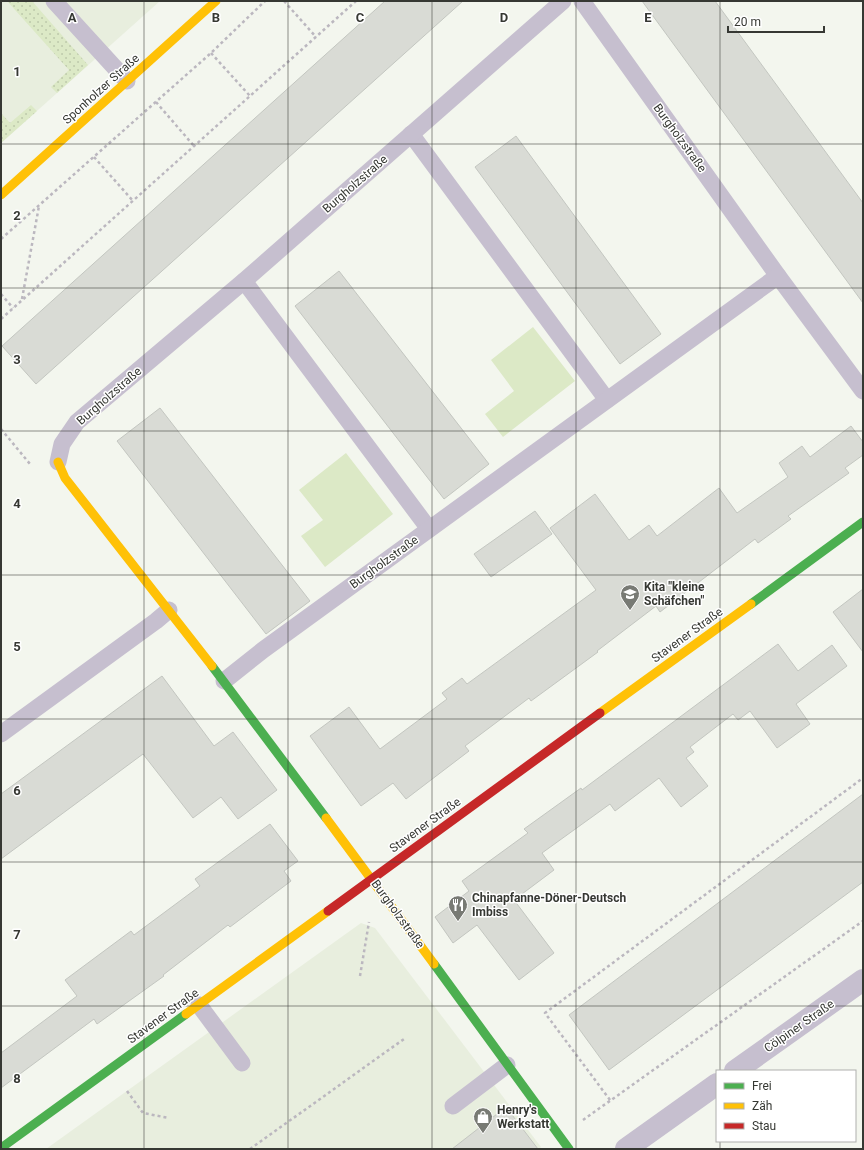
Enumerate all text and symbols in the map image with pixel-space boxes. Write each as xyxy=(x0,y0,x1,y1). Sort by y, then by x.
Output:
scale bar xyxy=(728,8,824,34)
text: A xyxy=(68,10,77,25)
text: B xyxy=(212,10,220,25)
text: C xyxy=(356,10,365,25)
text: D xyxy=(500,10,508,25)
text: E xyxy=(644,10,652,25)
text: 20 m xyxy=(734,15,761,29)
street label: Sponholzer Straße xyxy=(60,51,142,127)
text: 1 xyxy=(13,64,21,79)
street label: Burgholzstraße xyxy=(651,101,709,175)
street label: Burgholzstraße xyxy=(320,152,390,216)
text: 2 xyxy=(13,208,21,223)
text: 3 xyxy=(13,352,21,367)
street label: Burgholzstraße xyxy=(74,364,144,428)
text: 4 xyxy=(13,496,21,511)
street label: Burgholzstraße xyxy=(347,533,421,591)
place label: Kita "kleine Schäfchen" xyxy=(644,580,705,608)
school or university icon: Kita "kleine Schäfchen" xyxy=(619,583,641,611)
street label: Stavener Straße xyxy=(649,604,725,666)
text: 5 xyxy=(13,639,21,654)
text: 6 xyxy=(13,783,21,798)
street label: Stavener Straße xyxy=(387,794,463,856)
street label: Burgholzstraße xyxy=(369,877,427,951)
place label: Chinapfanne-Döner-Deutsch Imbiss xyxy=(472,891,626,919)
restaurant icon: Chinapfanne-Döner-Deutsch Imbiss xyxy=(447,894,469,922)
text: 7 xyxy=(13,927,21,942)
street label: Stavener Straße xyxy=(125,985,201,1047)
street label: Cölpiner Straße xyxy=(761,997,837,1055)
legend xyxy=(716,1070,856,1142)
text: 8 xyxy=(13,1071,21,1086)
text: Frei xyxy=(752,1079,772,1093)
text: Zäh xyxy=(752,1099,772,1113)
place label: Henry's Werkstatt xyxy=(497,1103,549,1131)
shop icon: Henry's Werkstatt xyxy=(472,1106,494,1134)
text: Stau xyxy=(752,1119,776,1133)

